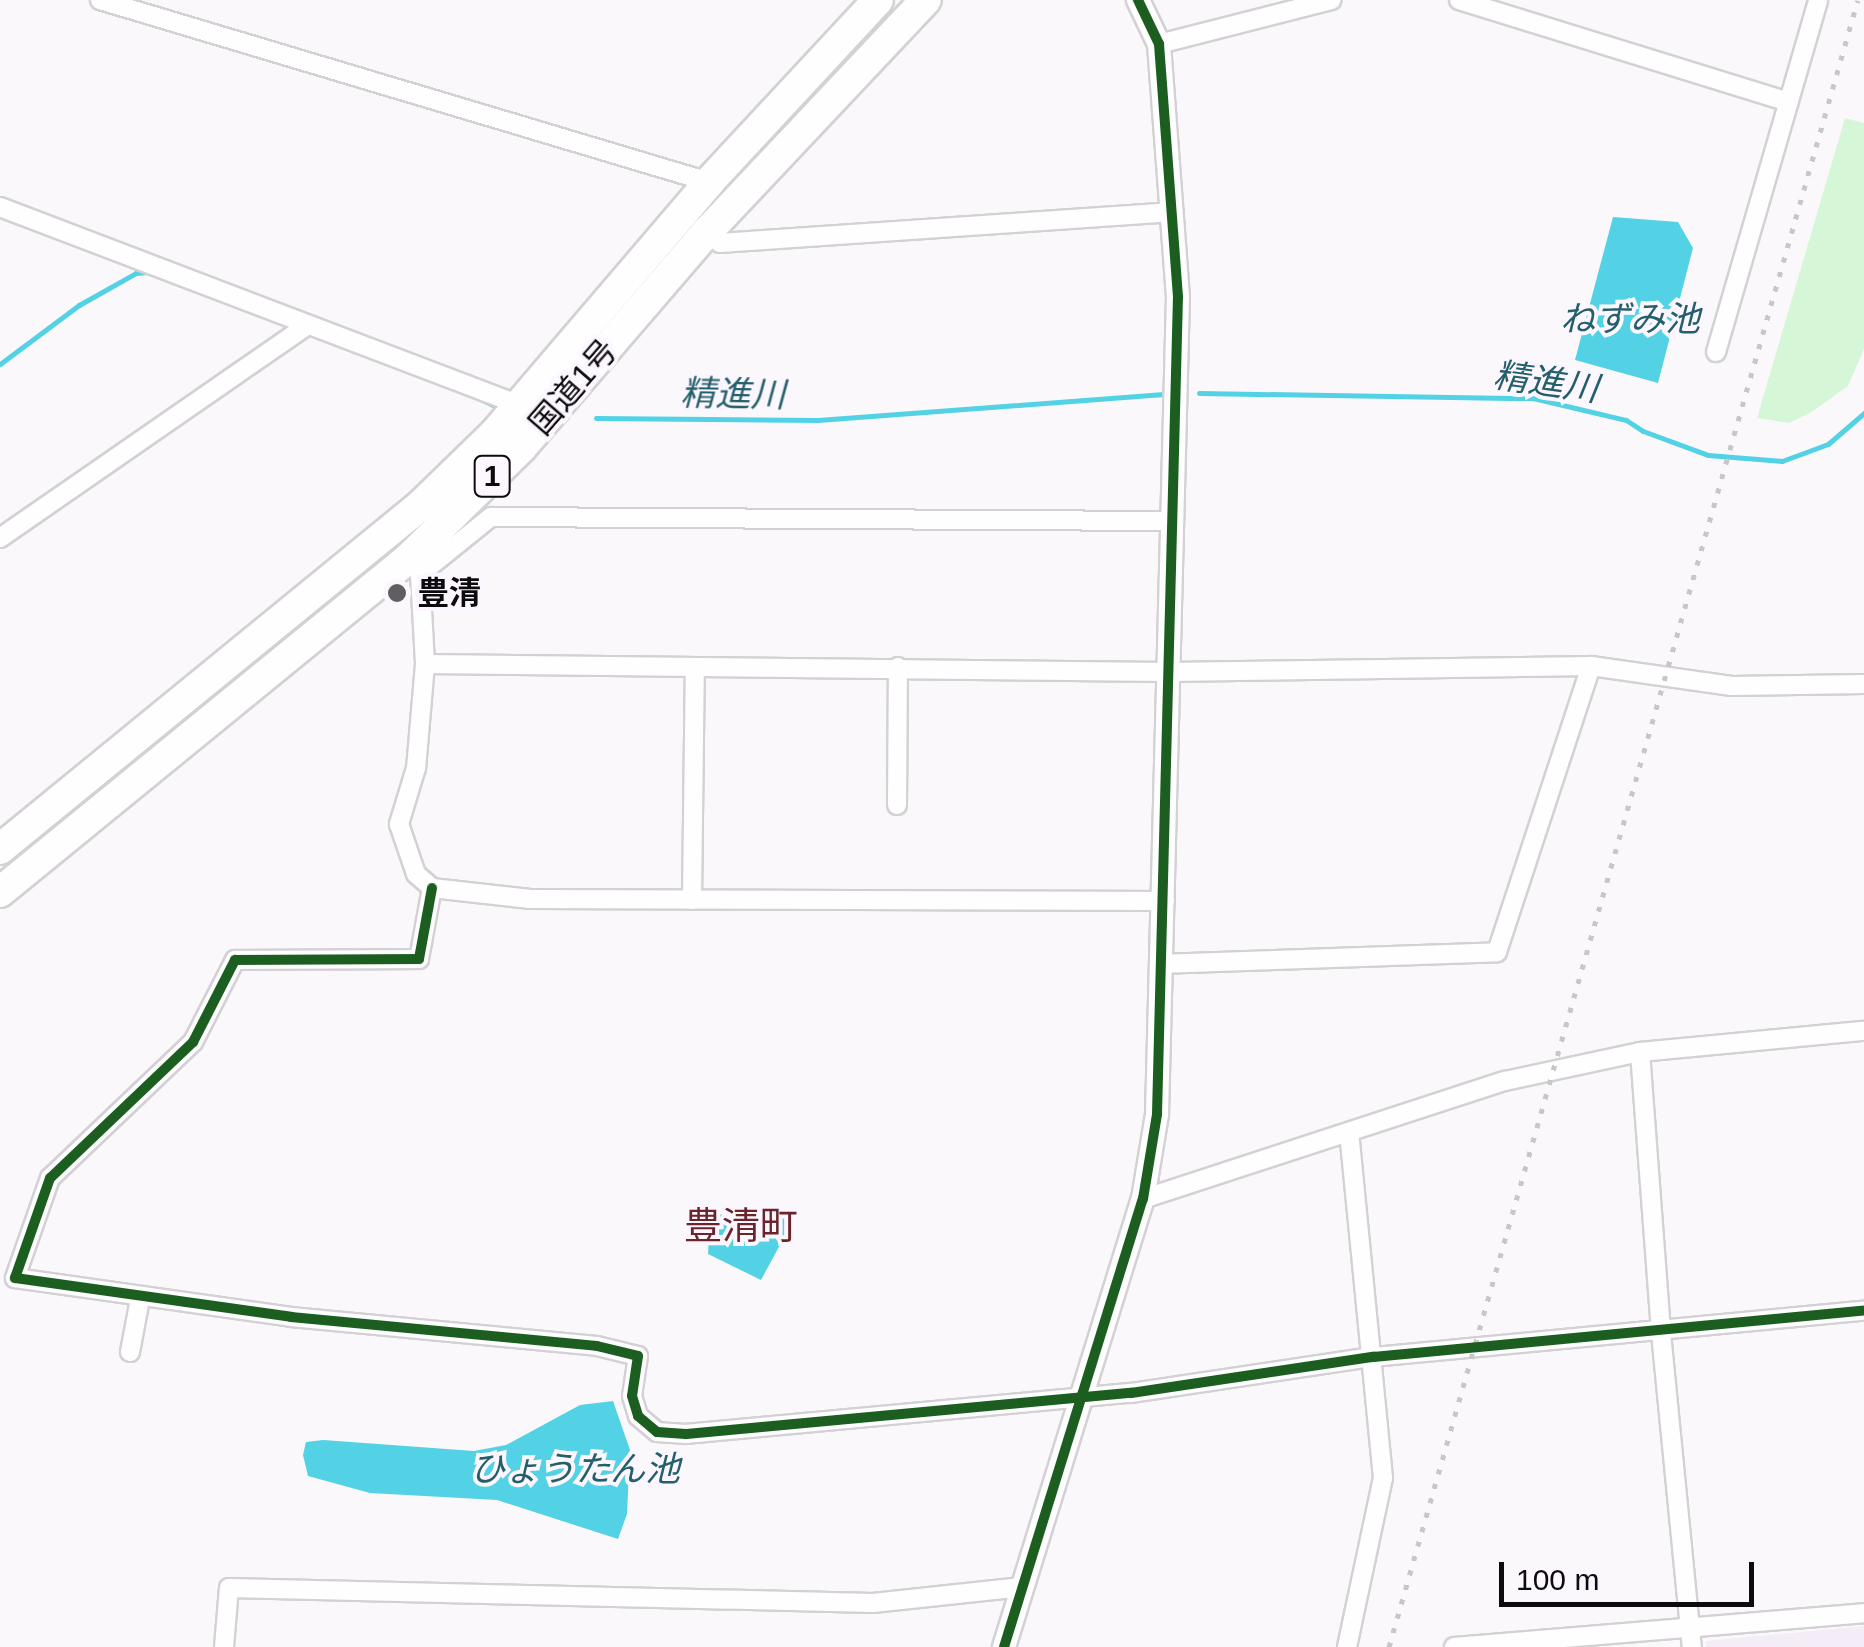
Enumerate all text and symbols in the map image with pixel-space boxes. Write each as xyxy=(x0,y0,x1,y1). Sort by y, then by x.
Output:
water label: ねずみ池 xyxy=(1560,298,1700,340)
street label: 国道1号 xyxy=(521,331,625,443)
water label: 精進川 xyxy=(1491,354,1601,410)
water label: 精進川 xyxy=(680,372,786,416)
road number: 1 xyxy=(472,451,512,501)
place label: 豊清 xyxy=(417,574,481,612)
marker: 豊清 xyxy=(386,582,408,604)
district label: 豊清町 xyxy=(684,1204,798,1250)
water label: ひょうたん池 xyxy=(470,1448,680,1490)
scale bar xyxy=(1504,1542,1759,1604)
text: 100 m xyxy=(1516,1563,1599,1596)

